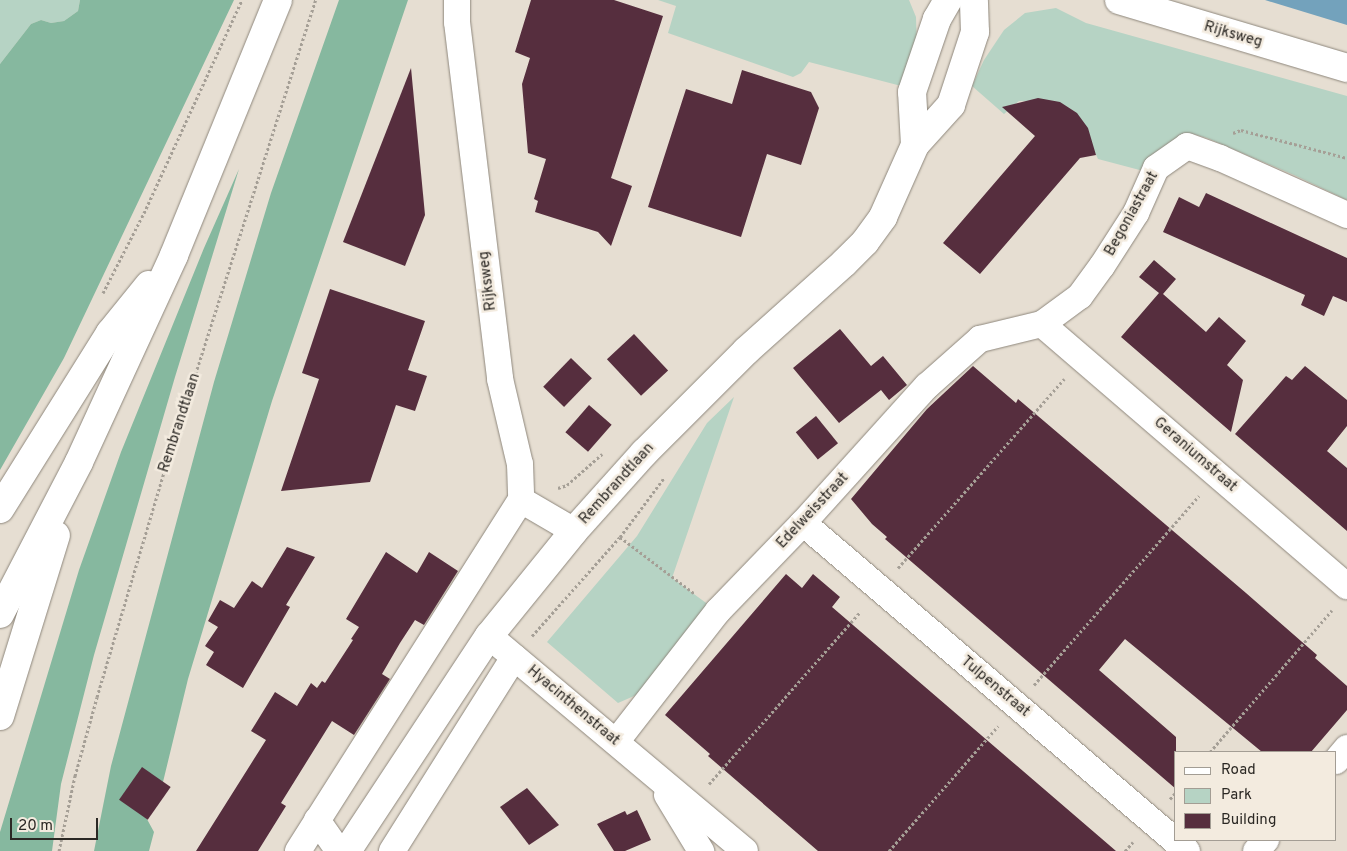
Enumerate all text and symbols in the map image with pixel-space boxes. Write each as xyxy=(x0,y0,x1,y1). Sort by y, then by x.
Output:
street label: Rijksweg xyxy=(1202,18,1264,52)
street label: Begoniastraat xyxy=(1101,169,1163,259)
street label: Rijksweg xyxy=(475,250,501,312)
street label: Rembrandtlaan xyxy=(155,371,205,475)
street label: Geraniumstraat xyxy=(1150,414,1240,496)
street label: Rembrandtlaan xyxy=(576,440,658,528)
street label: Edelweisstraat xyxy=(773,469,853,553)
street label: Tulpenstraat xyxy=(957,653,1033,721)
street label: Hyacinthenstraat xyxy=(523,662,623,750)
legend xyxy=(1174,751,1337,841)
text: Road xyxy=(1221,761,1256,780)
text: Park xyxy=(1221,786,1252,805)
scale bar xyxy=(12,808,100,840)
text: Building xyxy=(1221,811,1276,830)
text: 20 m xyxy=(18,817,53,836)

